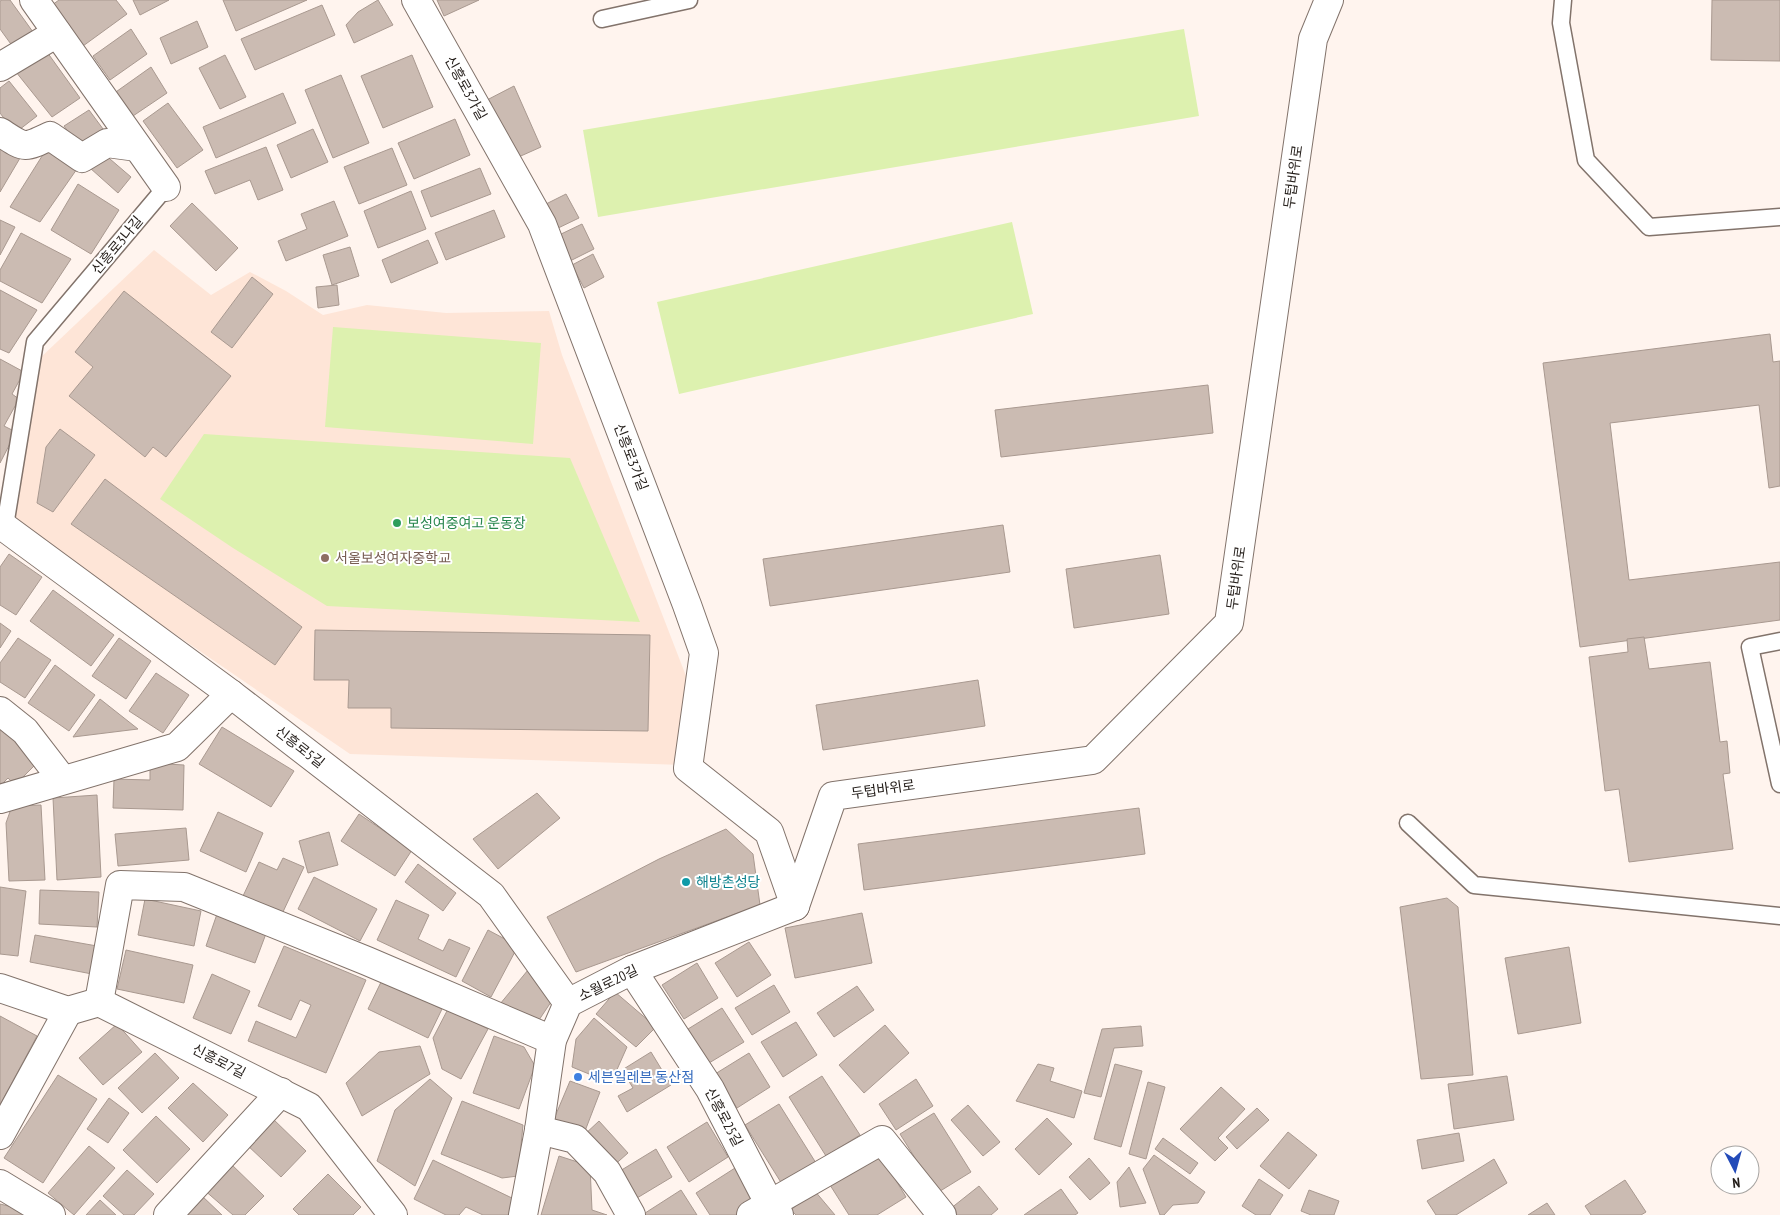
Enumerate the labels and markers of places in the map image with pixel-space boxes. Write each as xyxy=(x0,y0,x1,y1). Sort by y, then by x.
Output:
place label: 보성여중여고 운동장 xyxy=(407,514,526,532)
marker: 보성여중여고 운동장 xyxy=(391,517,403,529)
place label: 서울보성여자중학교 xyxy=(335,549,451,567)
marker: 서울보성여자중학교 xyxy=(319,552,331,564)
place label: 해방촌성당 xyxy=(696,873,761,891)
marker: 해방촌성당 xyxy=(680,876,692,888)
place label: 세븐일레븐 동산점 xyxy=(588,1068,694,1086)
marker: 세븐일레븐 동산점 xyxy=(572,1071,584,1083)

